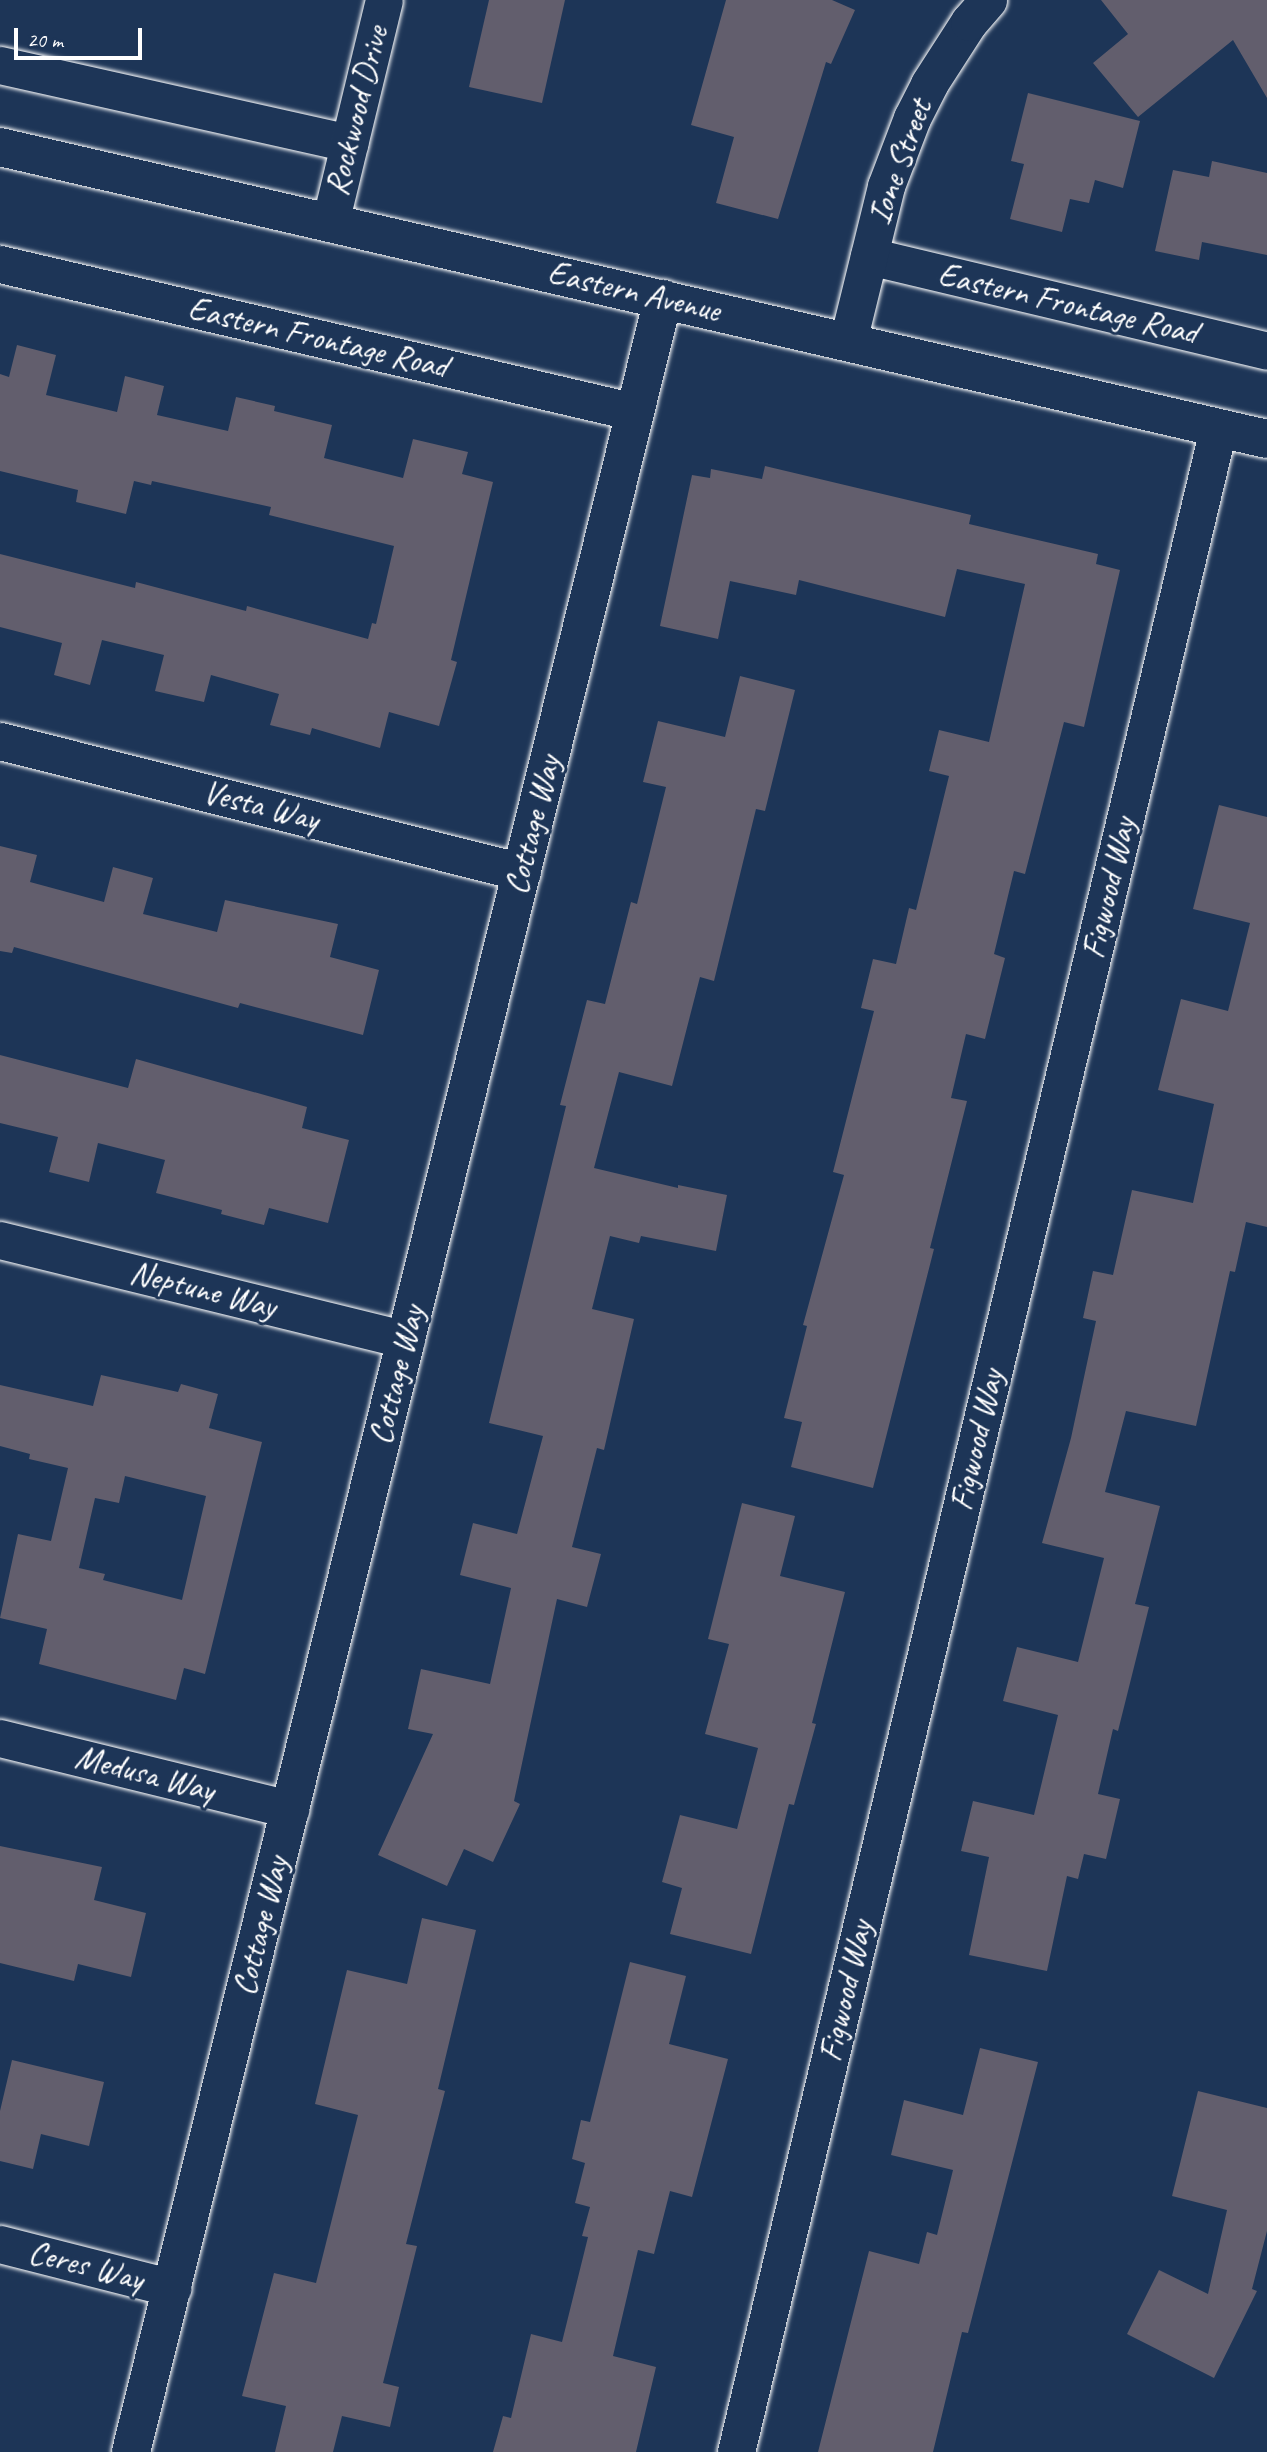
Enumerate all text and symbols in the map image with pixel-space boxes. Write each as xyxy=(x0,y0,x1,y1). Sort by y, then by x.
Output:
scale bar xyxy=(18,14,145,58)
street label: Rockwood Drive xyxy=(317,22,397,200)
text: 20 m xyxy=(27,27,63,53)
street label: Ione Street xyxy=(859,94,941,230)
street label: Eastern Avenue xyxy=(544,253,724,331)
street label: Eastern Frontage Road xyxy=(936,255,1200,353)
street label: Eastern Frontage Road xyxy=(186,289,450,387)
street label: Cottage Way xyxy=(497,752,569,898)
street label: Vesta Way xyxy=(199,773,323,839)
street label: Figwood Way xyxy=(1074,814,1144,962)
street label: Neptune Way xyxy=(126,1253,280,1327)
street label: Cottage Way xyxy=(361,1302,433,1448)
street label: Figwood Way xyxy=(942,1366,1012,1514)
street label: Medusa Way xyxy=(72,1738,218,1810)
street label: Cottage Way xyxy=(225,1853,297,1999)
street label: Figwood Way xyxy=(811,1917,881,2065)
street label: Ceres Way xyxy=(24,2233,148,2299)

